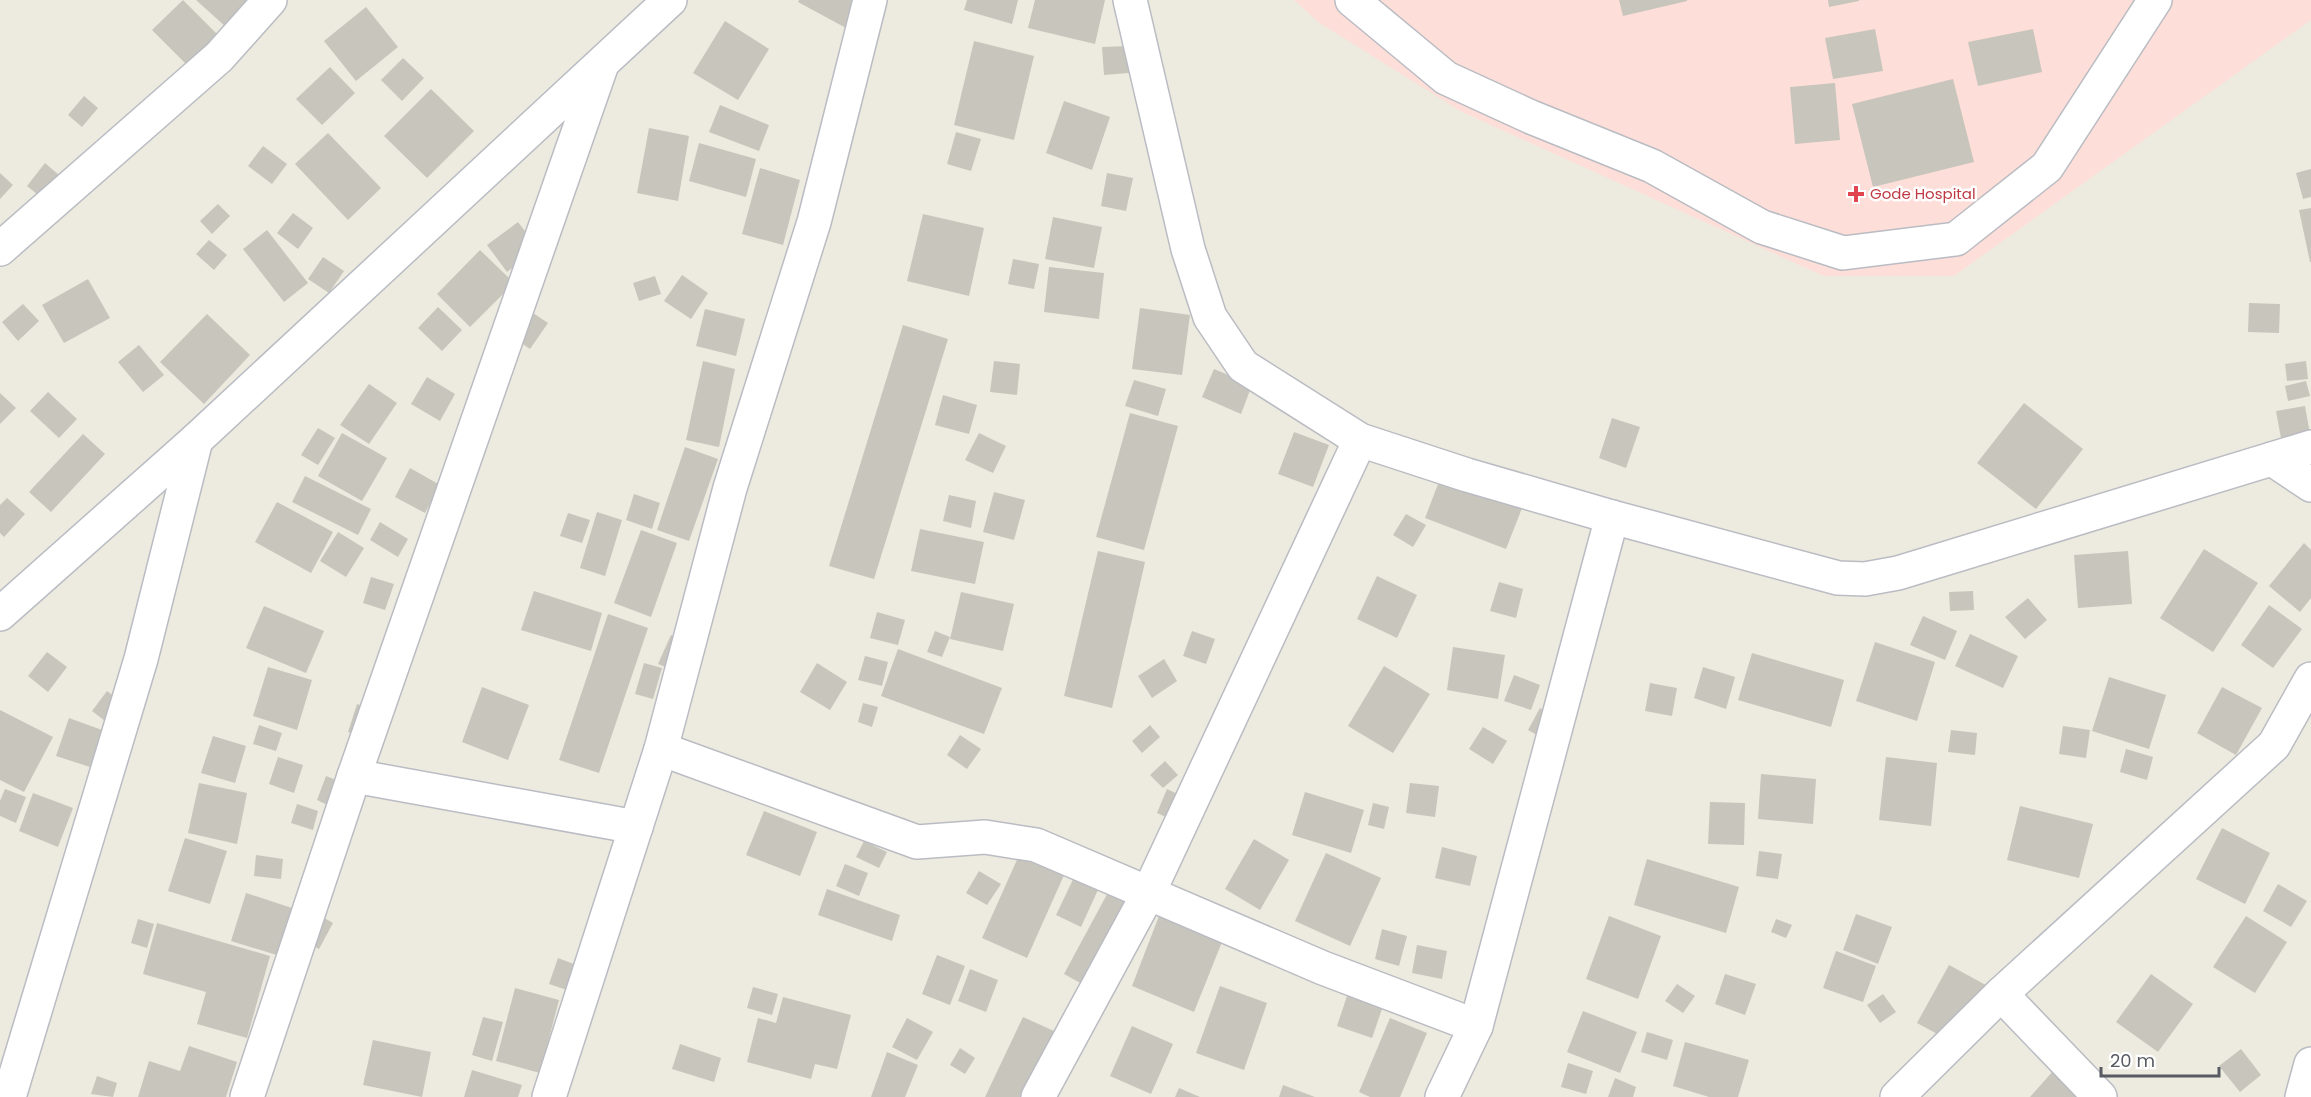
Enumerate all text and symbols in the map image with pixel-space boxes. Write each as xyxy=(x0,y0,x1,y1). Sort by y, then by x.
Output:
place label: Gode Hospital xyxy=(1870,183,1976,204)
marker: Gode Hospital xyxy=(1847,185,1865,203)
scale bar xyxy=(2101,1040,2220,1078)
text: 20 m xyxy=(2110,1048,2155,1073)

